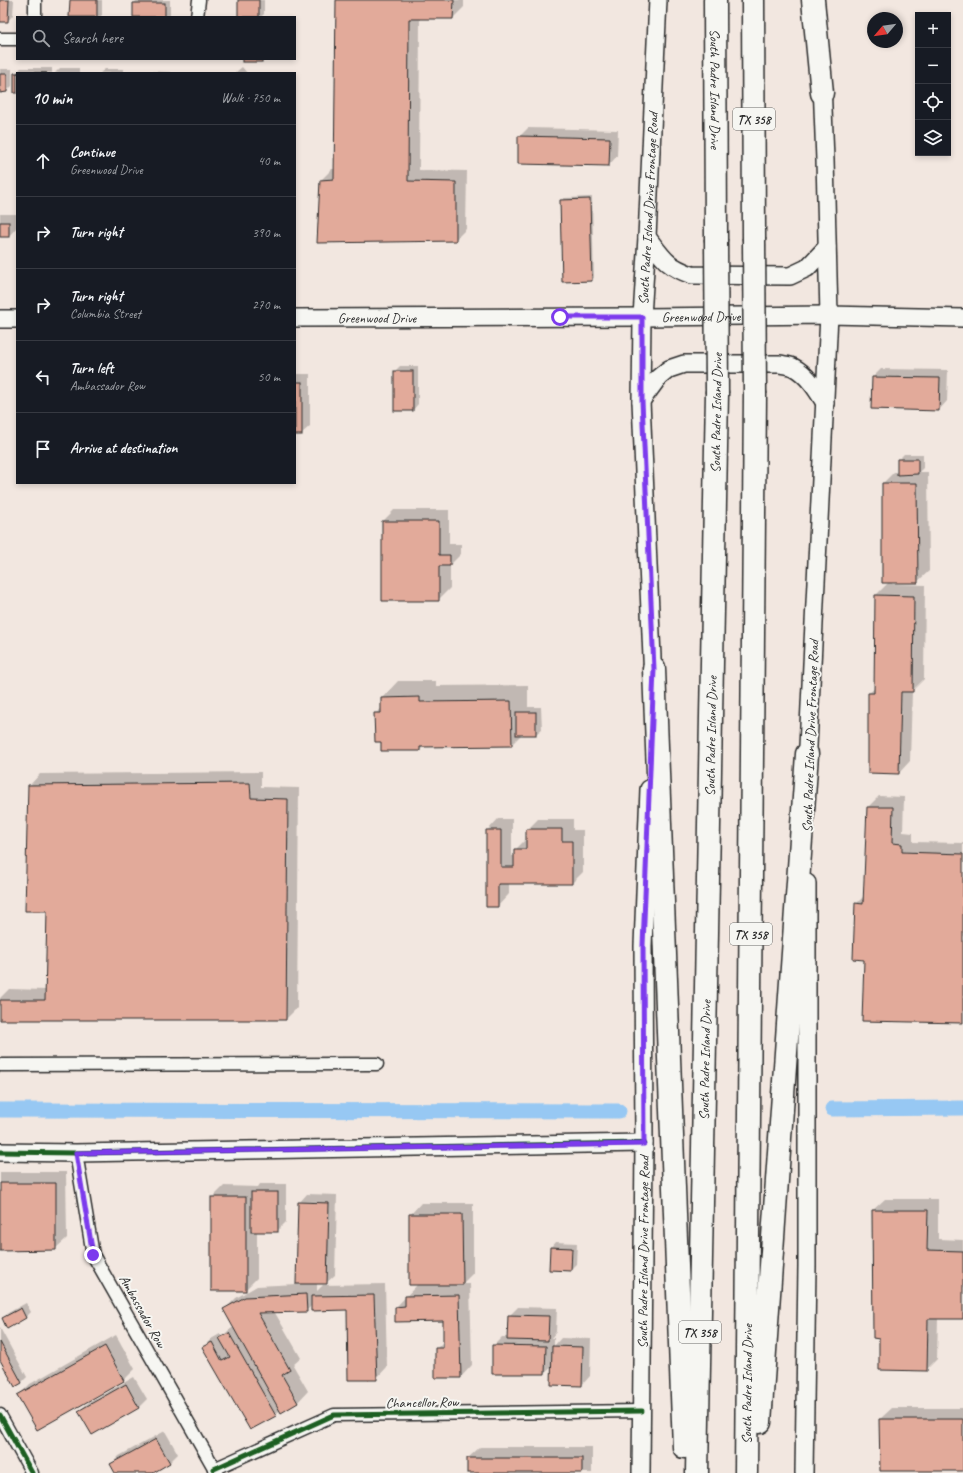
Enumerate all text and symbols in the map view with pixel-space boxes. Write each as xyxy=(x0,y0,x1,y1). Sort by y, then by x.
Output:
north arrow xyxy=(867,12,903,48)
map controls xyxy=(915,12,951,156)
button: + xyxy=(915,12,951,48)
search box xyxy=(16,16,296,60)
icon: search xyxy=(30,27,52,49)
text: Search here xyxy=(62,29,123,48)
street label: South Padre Island Drive xyxy=(706,29,724,150)
button: − xyxy=(915,48,951,84)
button: locate xyxy=(915,84,951,120)
text: 10 min xyxy=(32,88,72,109)
text: Walk · 750 m xyxy=(221,90,280,106)
road number: TX 358 xyxy=(733,108,775,130)
street label: South Padre Island Drive Frontage Road xyxy=(635,109,662,305)
button: layers xyxy=(915,120,951,156)
text: Continue xyxy=(70,143,115,162)
icon: ahead xyxy=(32,150,54,172)
text: 40 m xyxy=(258,153,280,169)
text: Greenwood Drive xyxy=(70,162,143,178)
icon: right xyxy=(32,222,54,244)
text: Turn right xyxy=(70,223,123,242)
text: 390 m xyxy=(252,225,280,241)
text: Turn right xyxy=(70,287,123,306)
icon: right xyxy=(32,294,54,316)
text: 270 m xyxy=(252,297,280,313)
text: Columbia Street xyxy=(70,306,141,322)
route start xyxy=(551,308,569,326)
street label: Greenwood Drive xyxy=(662,308,742,326)
street label: Greenwood Drive xyxy=(338,310,418,327)
street label: South Padre Island Drive xyxy=(707,352,726,473)
text: Turn left xyxy=(70,359,113,378)
icon: left xyxy=(32,366,54,388)
text: 50 m xyxy=(258,369,280,385)
text: Ambassador Row xyxy=(70,378,145,394)
icon: arrive xyxy=(32,438,54,460)
text: Arrive at destination xyxy=(70,439,177,458)
street label: South Padre Island Drive Frontage Road xyxy=(799,637,822,833)
street label: South Padre Island Drive xyxy=(702,675,721,796)
road number: TX 358 xyxy=(730,923,772,945)
street label: South Padre Island Drive xyxy=(696,999,715,1120)
street label: South Padre Island Drive Frontage Road xyxy=(634,1153,653,1349)
route end xyxy=(84,1246,102,1264)
street label: Ambassador Row xyxy=(116,1272,170,1352)
road number: TX 358 xyxy=(679,1321,721,1343)
street label: South Padre Island Drive xyxy=(738,1323,756,1444)
street label: Chancellor Row xyxy=(385,1393,460,1412)

